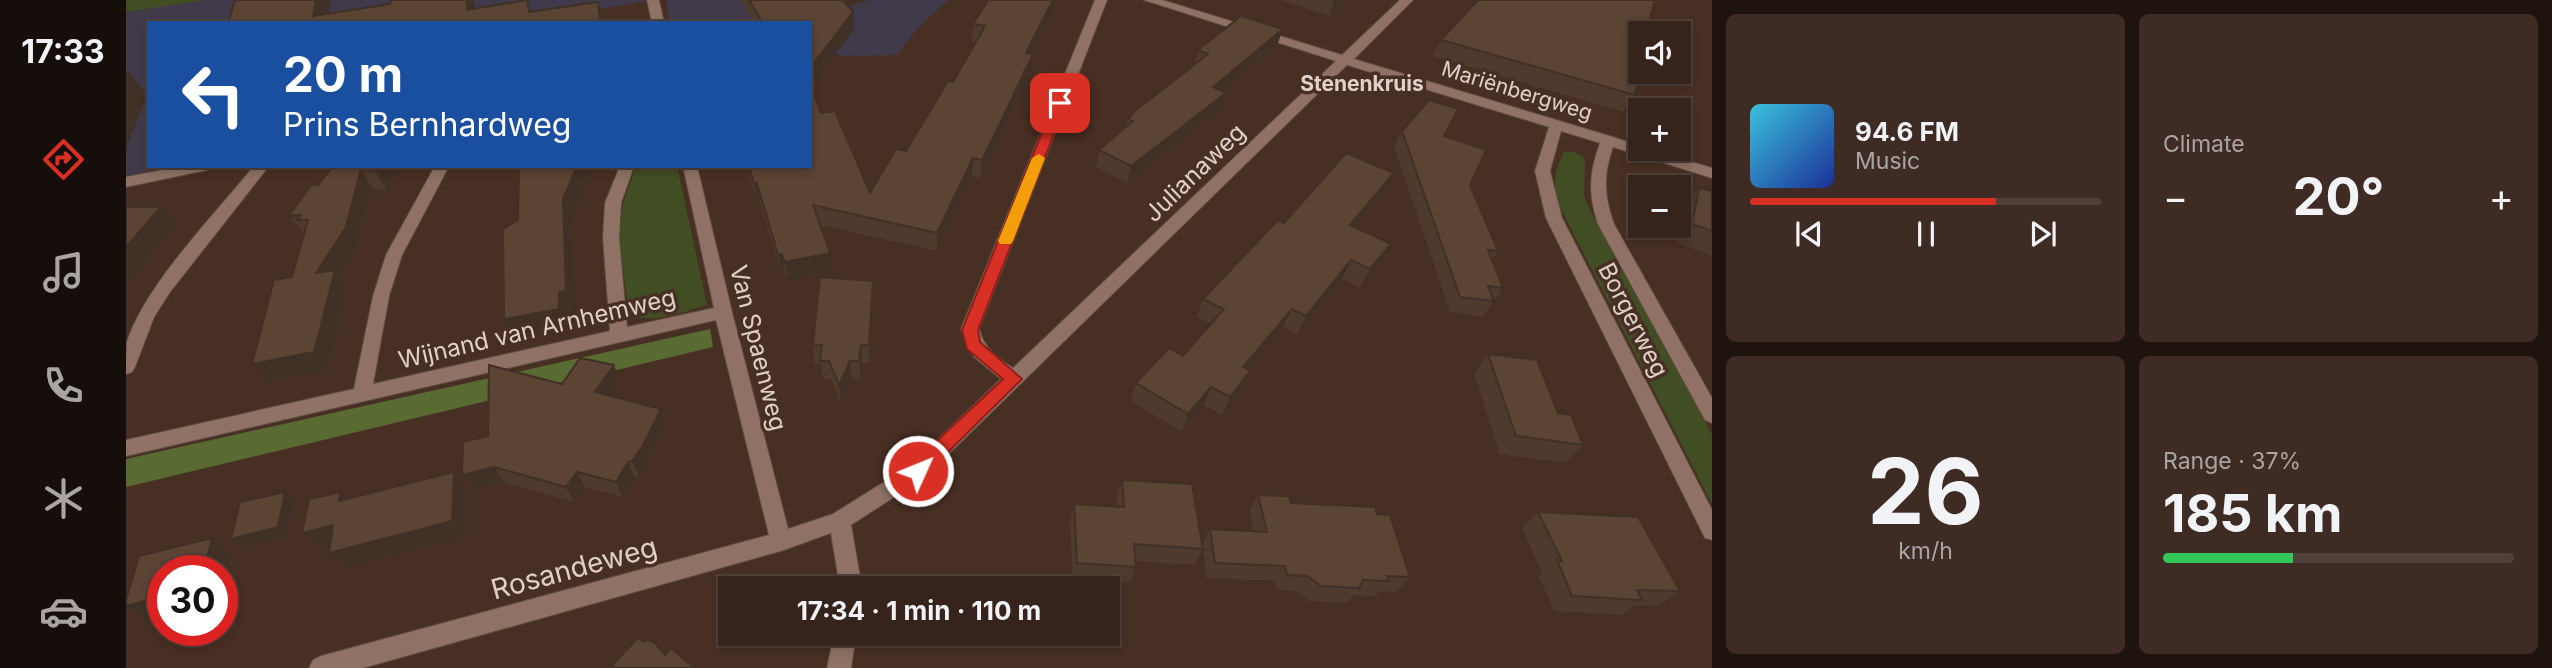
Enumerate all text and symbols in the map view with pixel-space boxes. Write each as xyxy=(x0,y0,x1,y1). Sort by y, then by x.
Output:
map controls xyxy=(1628,21,1691,238)
button: sound xyxy=(1628,21,1691,84)
text: 17:33 xyxy=(21,32,105,71)
text: 20 m xyxy=(283,45,403,104)
icon: left xyxy=(168,49,259,140)
street label: Mariënbergweg xyxy=(1439,56,1595,125)
district label: Stenenkruis xyxy=(1300,71,1424,96)
pin xyxy=(1030,73,1090,133)
icon: arrive xyxy=(1041,84,1079,122)
button: + xyxy=(1628,98,1691,161)
text: Prins Bernhardweg xyxy=(283,105,571,144)
text: 94.6 FM xyxy=(1855,116,1959,147)
street label: Julianaweg xyxy=(1138,118,1251,228)
text: Climate xyxy=(2163,130,2245,158)
icon: directions xyxy=(39,135,88,184)
text: Music xyxy=(1855,147,1920,175)
text: 20° xyxy=(2293,165,2384,228)
text: − xyxy=(2163,174,2188,220)
text: + xyxy=(2489,174,2514,220)
button: − xyxy=(1628,175,1691,238)
icon: previous xyxy=(1790,215,1828,253)
icon: pause xyxy=(1907,215,1945,253)
icon: next xyxy=(2024,215,2062,253)
icon: music xyxy=(39,248,88,297)
street label: Borgerweg xyxy=(1592,258,1675,382)
street label: Van Spaenweg xyxy=(724,262,793,434)
street label: Wijnand van Arnhemweg xyxy=(395,282,678,375)
icon: phone xyxy=(39,361,88,410)
position arrow xyxy=(881,434,955,508)
text: 26 xyxy=(1867,436,1984,546)
text: Range · 37% xyxy=(2163,447,2301,475)
icon: climate xyxy=(39,474,88,523)
text: 185 km xyxy=(2163,482,2342,545)
street label: Rosandeweg xyxy=(487,530,661,606)
text: km/h xyxy=(1898,537,1953,565)
speed limit sign: 30 xyxy=(147,555,238,646)
icon: car xyxy=(39,587,88,636)
text: 17:34 · 1 min · 110 m xyxy=(797,595,1041,626)

